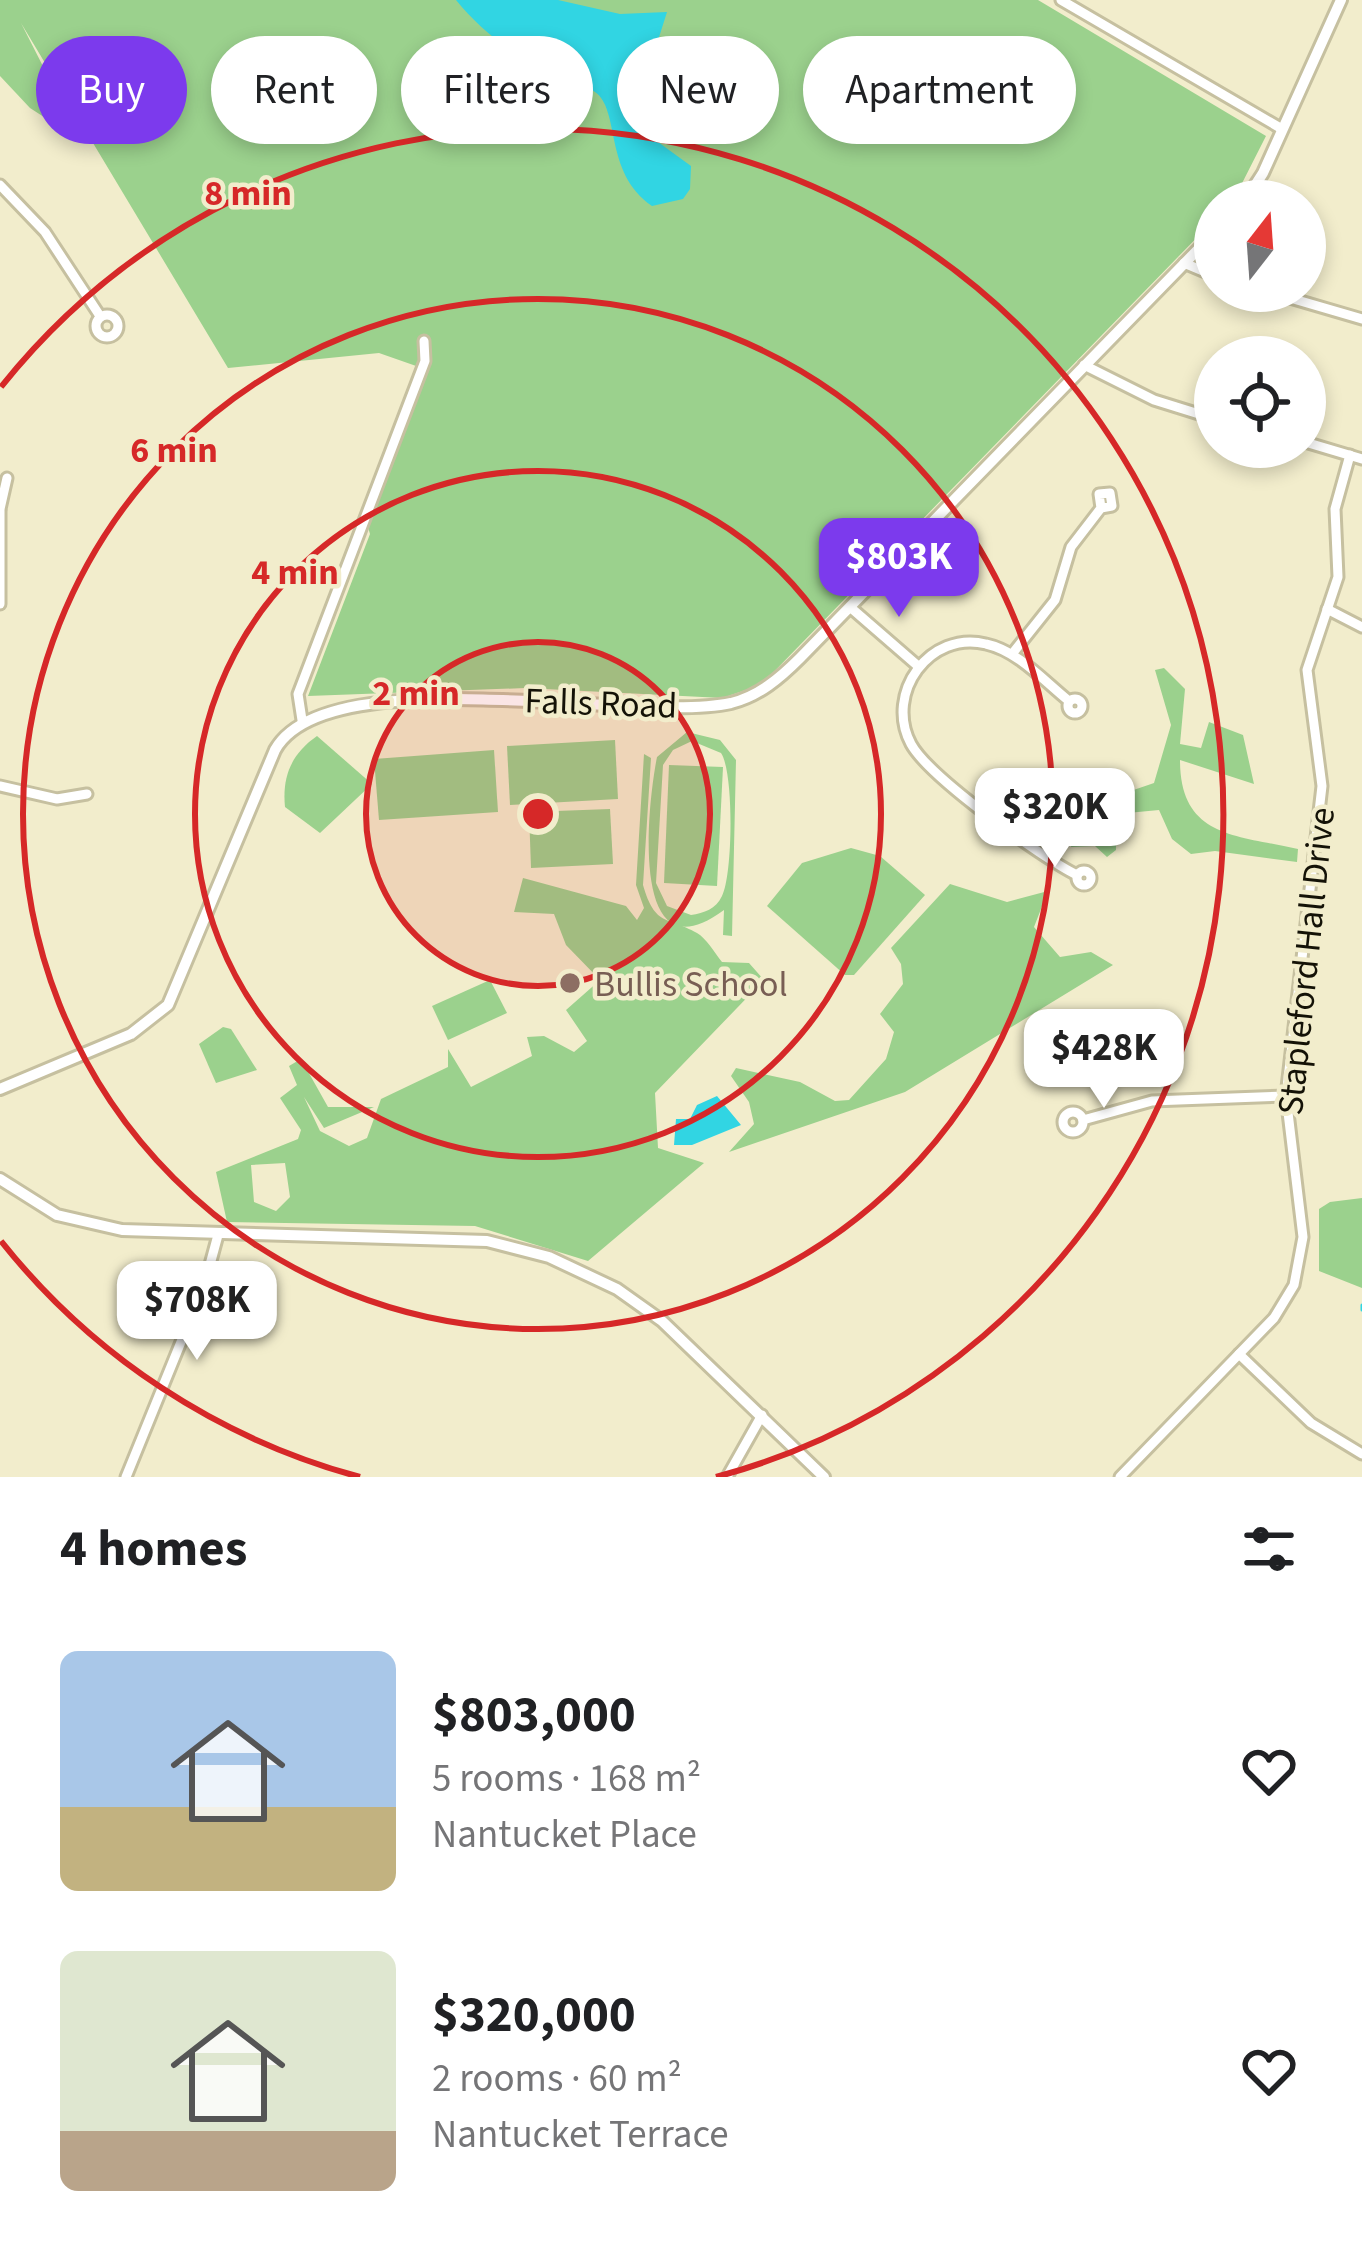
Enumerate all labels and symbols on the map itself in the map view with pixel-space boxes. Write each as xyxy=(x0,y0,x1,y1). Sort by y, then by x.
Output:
text: 8 min xyxy=(204,168,292,219)
north arrow xyxy=(1194,180,1326,312)
text: 6 min xyxy=(130,425,218,476)
pin: $803K xyxy=(815,518,983,620)
text: 4 min xyxy=(251,547,339,598)
text: 2 min xyxy=(372,668,460,719)
street label: Falls Road xyxy=(524,675,678,732)
pin: $320K xyxy=(971,768,1139,870)
centre of rings xyxy=(517,793,559,835)
street label: Stapleford Hall Drive xyxy=(1265,805,1348,1117)
place label: Bullis School xyxy=(594,959,788,1010)
marker: Bullis School xyxy=(557,970,583,996)
pin: $428K xyxy=(1020,1009,1188,1111)
pin: $708K xyxy=(113,1261,281,1363)

